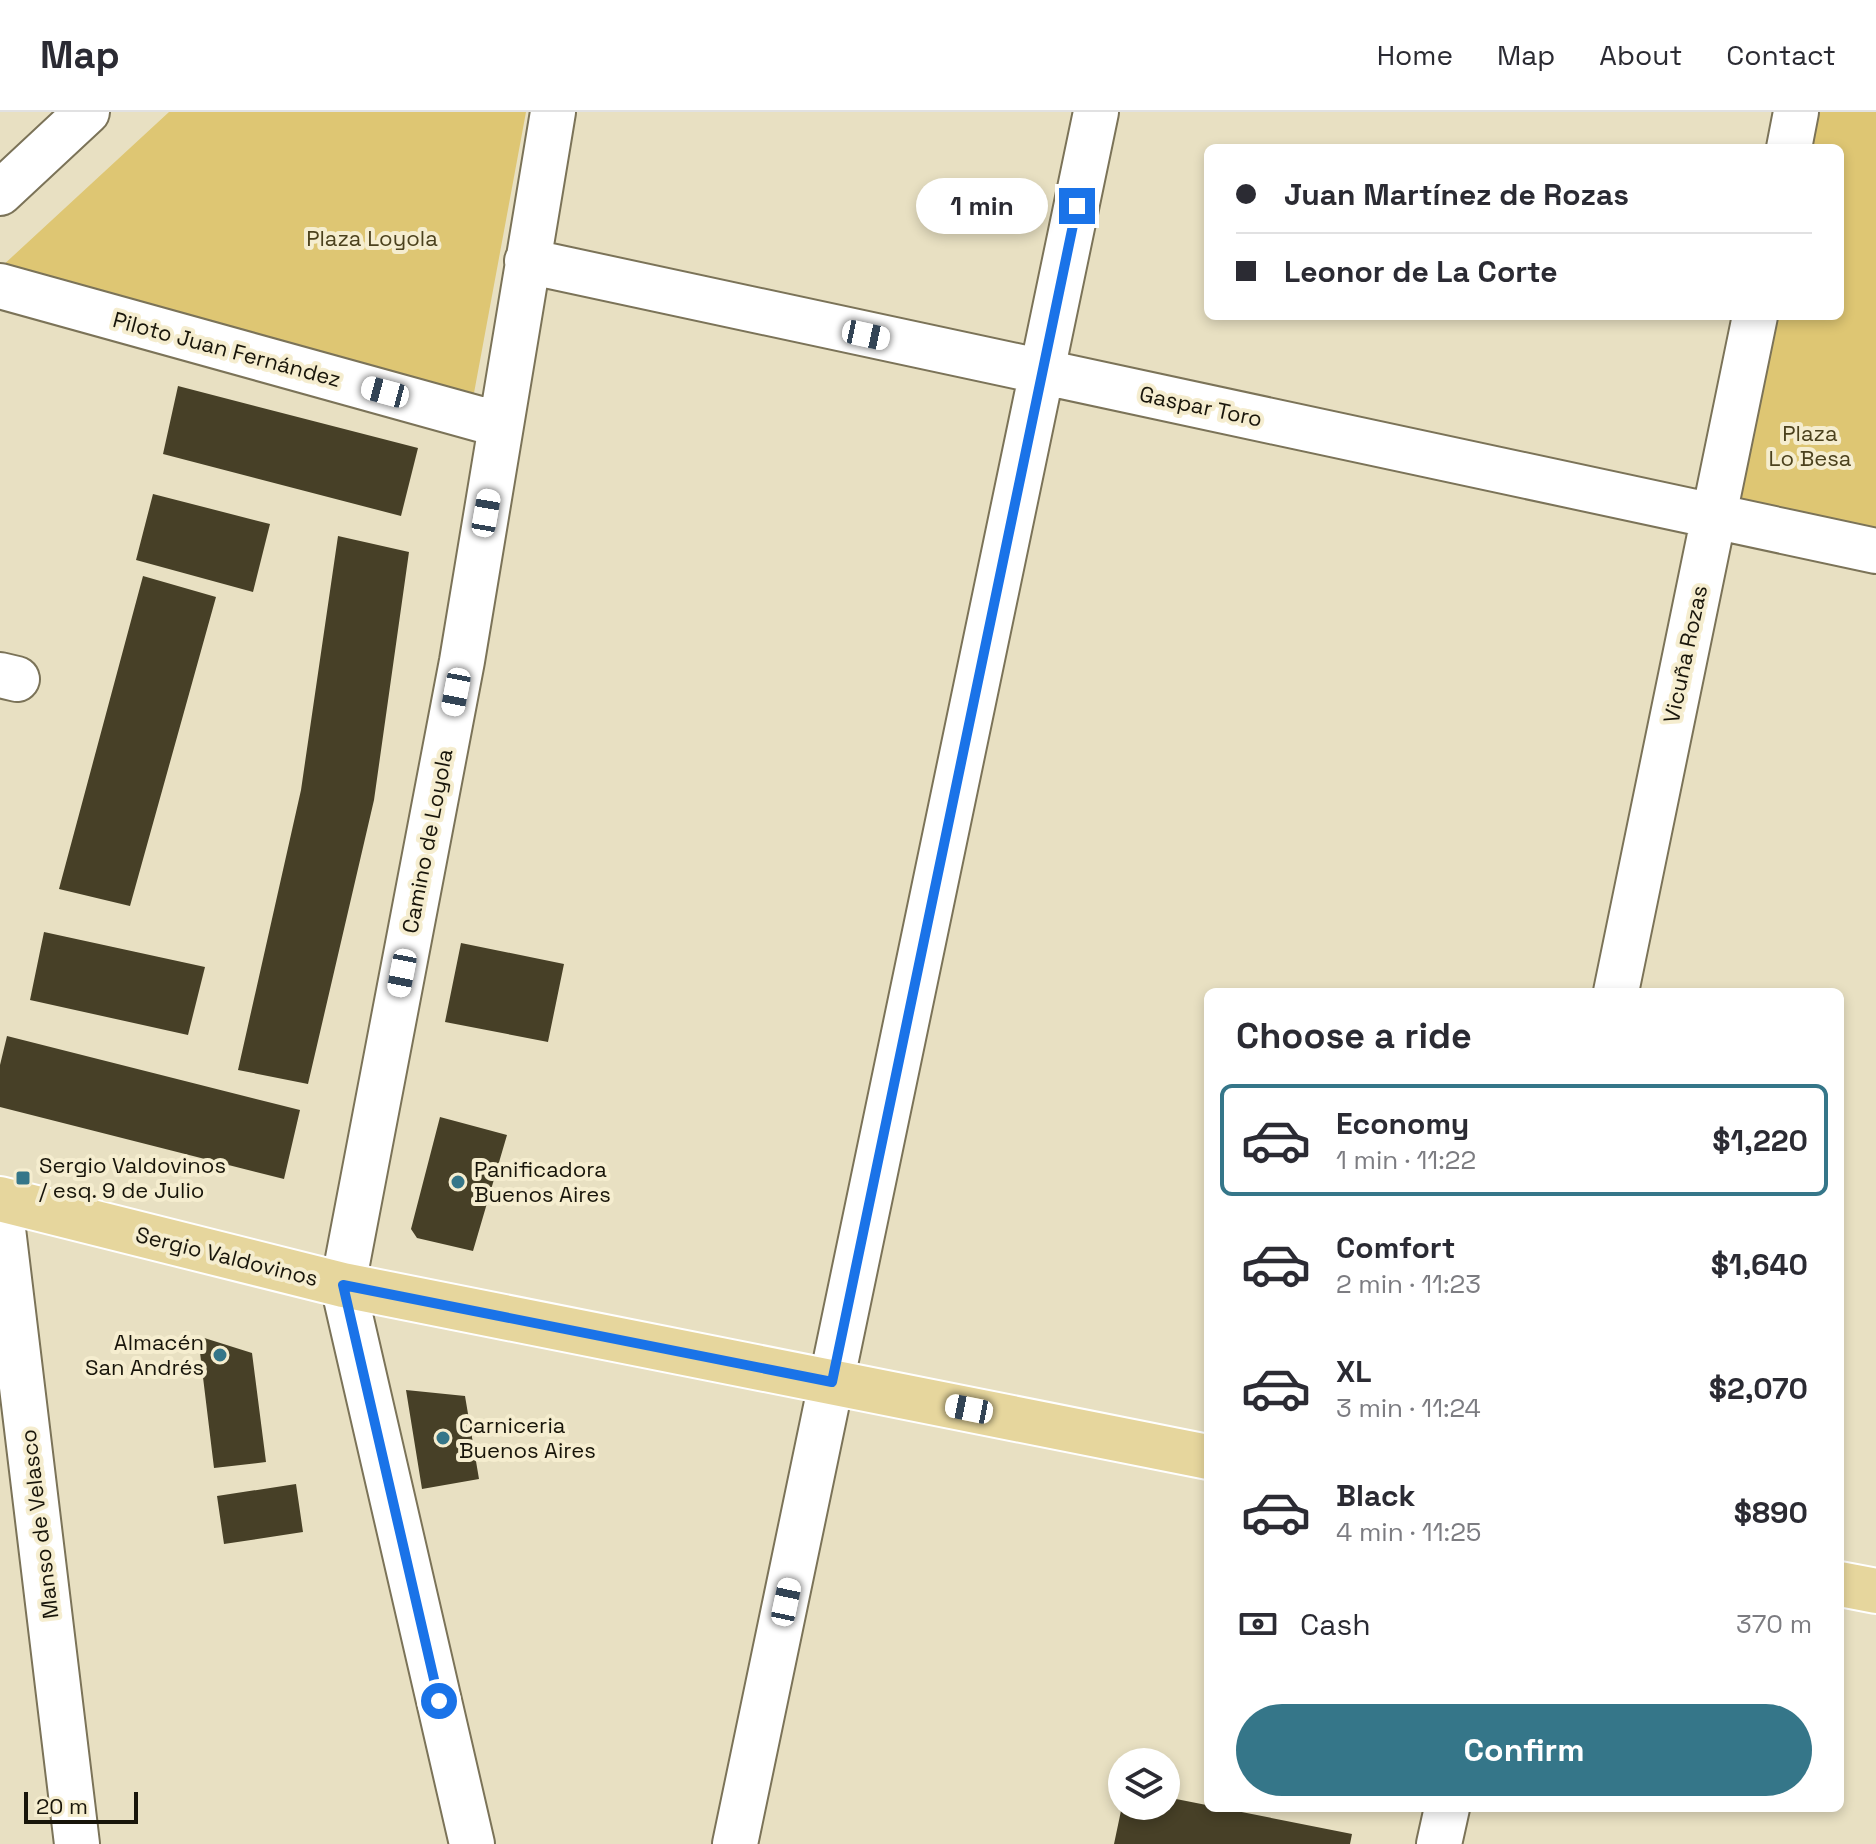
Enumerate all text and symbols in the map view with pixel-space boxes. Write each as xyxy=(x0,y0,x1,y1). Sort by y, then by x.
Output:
text: Map xyxy=(40,31,120,79)
text: Home xyxy=(1377,37,1453,73)
text: Map xyxy=(1497,37,1555,73)
text: About xyxy=(1599,37,1682,73)
text: Contact xyxy=(1726,37,1836,73)
text: Juan Martínez de Rozas xyxy=(1284,175,1629,214)
callout: 1 min xyxy=(917,178,1049,234)
route end xyxy=(1059,188,1095,224)
text: 1 min xyxy=(950,189,1014,223)
park label: Plaza Loyola xyxy=(306,224,438,252)
text: Leonor de La Corte xyxy=(1284,252,1558,291)
street label: Piloto Juan Fernández xyxy=(110,305,344,393)
car xyxy=(840,318,892,352)
car xyxy=(359,374,411,410)
street label: Gaspar Toro xyxy=(1137,379,1265,433)
park label: Plaza Lo Besa xyxy=(1769,419,1852,472)
car xyxy=(470,487,502,539)
street label: Vicuña Rozas xyxy=(1657,583,1713,725)
car xyxy=(440,666,472,718)
street label: Camino de Loyola xyxy=(395,746,459,936)
car xyxy=(386,947,418,999)
text: Choose a ride xyxy=(1236,1013,1472,1059)
icon: car xyxy=(1240,1104,1312,1176)
text: Economy xyxy=(1336,1104,1469,1143)
text: $1,220 xyxy=(1712,1121,1808,1160)
text: 1 min · 11:22 xyxy=(1336,1143,1476,1177)
place label: Sergio Valdovinos / esq. 9 de Julio xyxy=(39,1151,226,1204)
place label: Panificadora Buenos Aires xyxy=(474,1155,611,1208)
marker: Sergio Valdovinos / esq. 9 de Julio xyxy=(14,1169,32,1187)
marker: Panificadora Buenos Aires xyxy=(449,1173,467,1191)
street label: Sergio Valdovinos xyxy=(133,1220,321,1292)
icon: car xyxy=(1240,1228,1312,1300)
text: Comfort xyxy=(1336,1228,1455,1267)
text: $1,640 xyxy=(1711,1245,1808,1284)
text: 2 min · 11:23 xyxy=(1336,1267,1481,1301)
place label: Almacén San Andrés xyxy=(85,1328,204,1381)
marker: Almacén San Andrés xyxy=(211,1346,229,1364)
icon: car xyxy=(1240,1352,1312,1424)
text: XL xyxy=(1336,1352,1372,1391)
text: $2,070 xyxy=(1709,1369,1808,1408)
text: 3 min · 11:24 xyxy=(1336,1391,1481,1425)
car xyxy=(943,1393,995,1425)
place label: Carniceria Buenos Aires xyxy=(459,1411,596,1464)
street label: Manso de Velasco xyxy=(13,1428,65,1620)
marker: Carniceria Buenos Aires xyxy=(434,1429,452,1447)
icon: car xyxy=(1240,1476,1312,1548)
text: Black xyxy=(1336,1476,1415,1515)
text: $890 xyxy=(1734,1493,1808,1532)
text: 4 min · 11:25 xyxy=(1336,1515,1481,1549)
car xyxy=(769,1576,803,1628)
icon: cash xyxy=(1236,1602,1280,1646)
text: Cash xyxy=(1300,1605,1371,1644)
text: 370 m xyxy=(1736,1607,1812,1641)
route start xyxy=(421,1683,457,1719)
button: Confirm xyxy=(1236,1704,1812,1796)
map controls xyxy=(1108,1748,1180,1820)
button: layers xyxy=(1108,1748,1180,1820)
scale bar xyxy=(24,1788,138,1824)
text: 20 m xyxy=(36,1792,88,1820)

